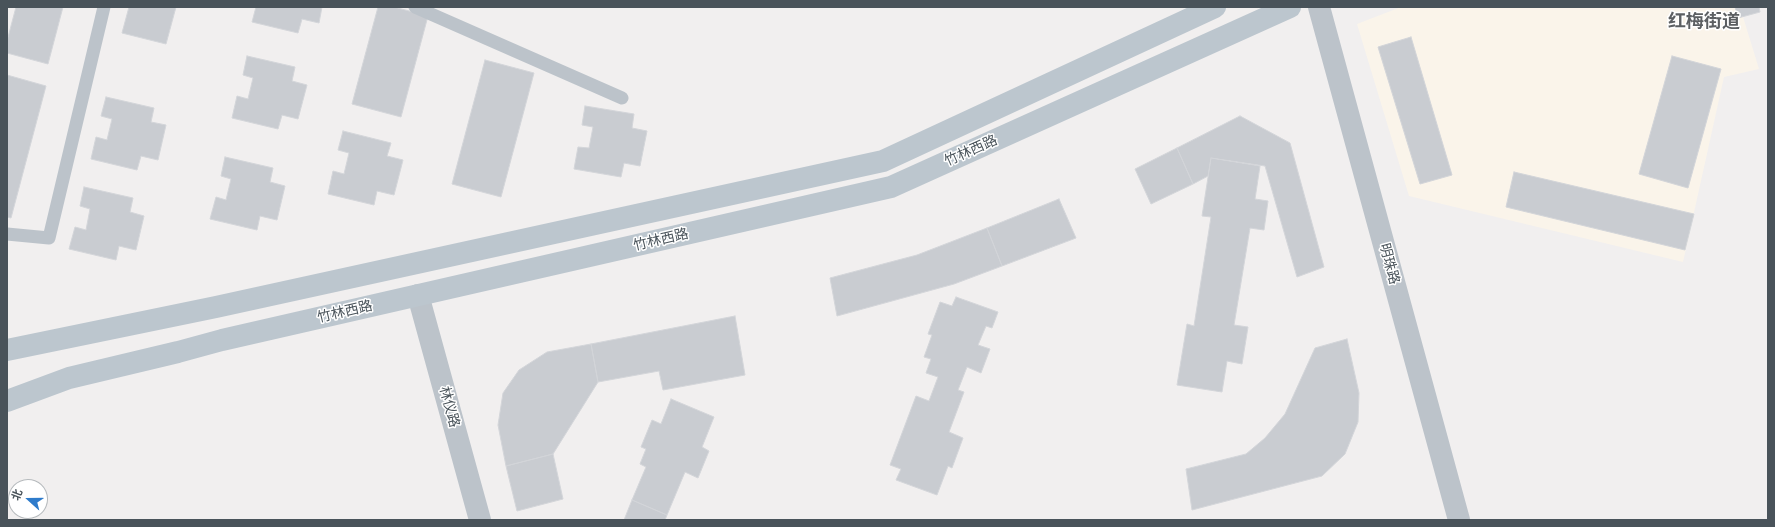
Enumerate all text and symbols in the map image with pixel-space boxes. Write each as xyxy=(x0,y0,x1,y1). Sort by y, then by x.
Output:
district label: 红梅街道 xyxy=(1668,11,1740,33)
street label: 竹林西路 xyxy=(942,132,1000,170)
street label: 竹林西路 xyxy=(632,226,690,254)
street label: 明珠路 xyxy=(1375,242,1403,286)
street label: 竹林西路 xyxy=(316,298,374,326)
street label: 林仪路 xyxy=(435,385,463,429)
north arrow xyxy=(8,479,48,519)
text: 北 xyxy=(9,487,25,502)

